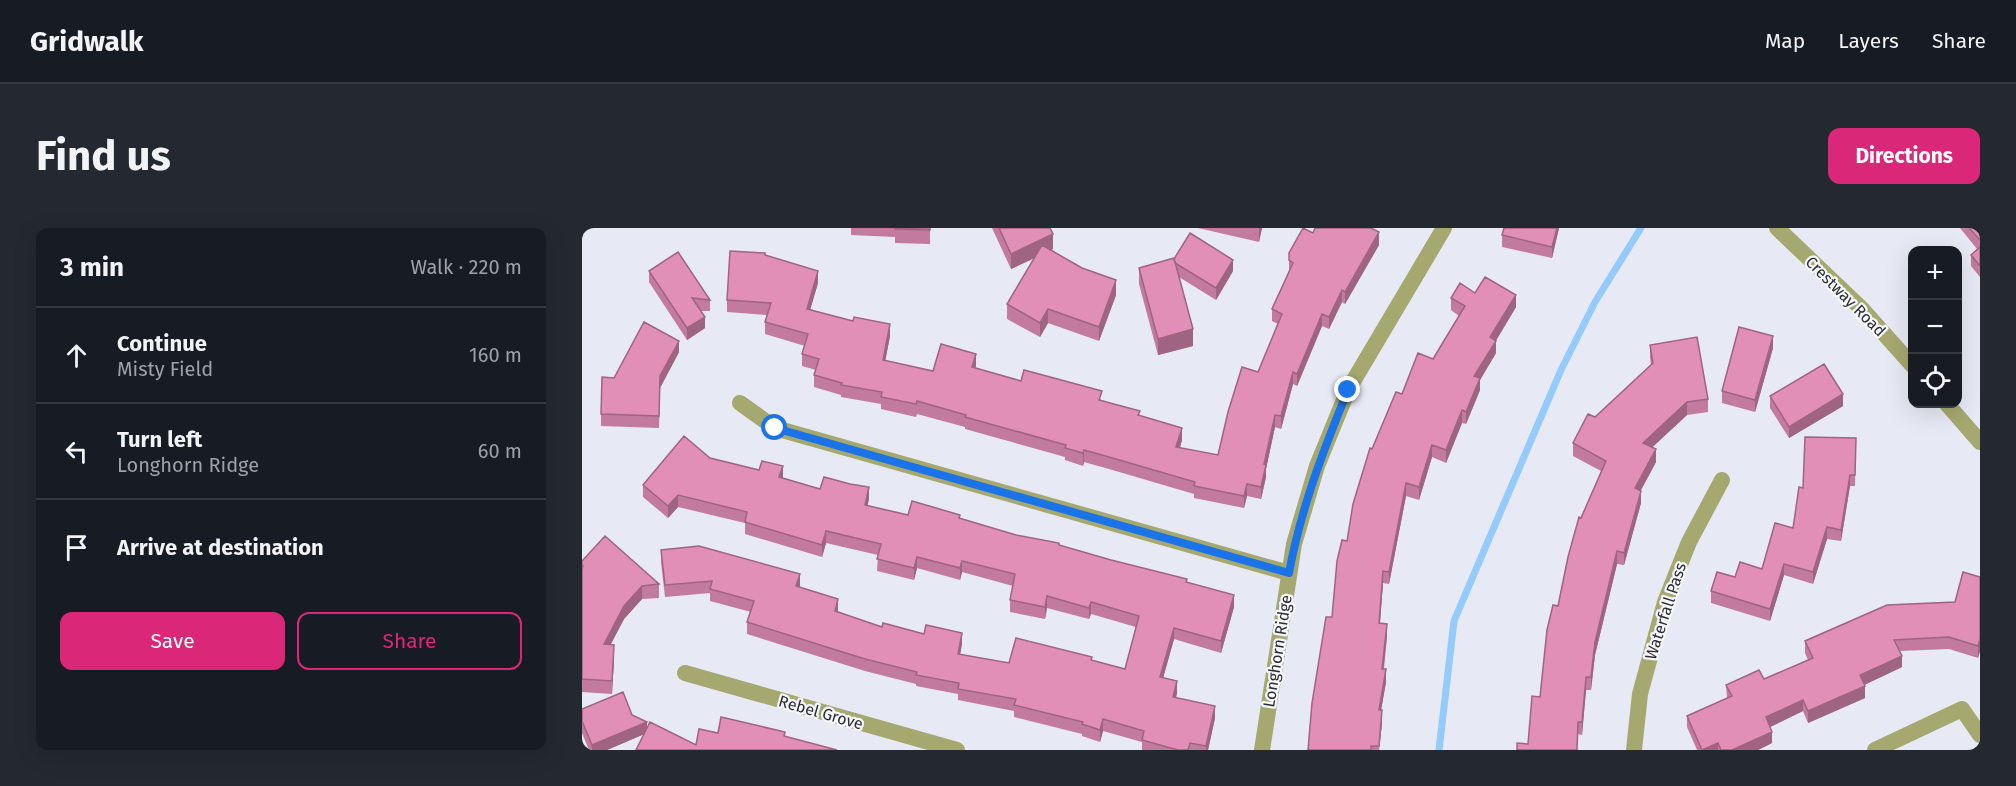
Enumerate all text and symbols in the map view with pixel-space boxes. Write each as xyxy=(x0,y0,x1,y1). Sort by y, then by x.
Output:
text: Gridwalk xyxy=(30,25,143,58)
text: Map xyxy=(1765,28,1805,54)
text: Layers xyxy=(1838,28,1899,54)
text: Share xyxy=(1932,28,1986,54)
button: Directions xyxy=(1828,128,1980,184)
text: Find us xyxy=(36,131,171,181)
map controls xyxy=(1908,246,1962,408)
button: + xyxy=(1908,246,1962,300)
text: 3 min xyxy=(60,252,124,283)
street label: Crestway Road xyxy=(1802,252,1890,340)
text: Walk · 220 m xyxy=(411,255,522,279)
button: − xyxy=(1908,300,1962,354)
text: Continue xyxy=(117,330,207,357)
icon: ahead xyxy=(60,339,93,372)
text: 160 m xyxy=(469,343,522,367)
button: locate xyxy=(1908,354,1962,408)
text: Misty Field xyxy=(117,357,213,381)
route end xyxy=(1334,376,1360,402)
route start xyxy=(761,414,787,440)
text: Turn left xyxy=(117,426,202,453)
icon: left xyxy=(60,435,93,468)
text: 60 m xyxy=(478,439,522,463)
text: Longhorn Ridge xyxy=(117,453,259,477)
icon: arrive xyxy=(60,531,93,564)
text: Arrive at destination xyxy=(117,534,324,561)
street label: Waterfall Pass xyxy=(1641,560,1690,662)
street label: Longhorn Ridge xyxy=(1259,593,1296,709)
button: Save xyxy=(60,612,285,670)
button: Share xyxy=(297,612,522,670)
street label: Rebel Grove xyxy=(776,691,865,734)

